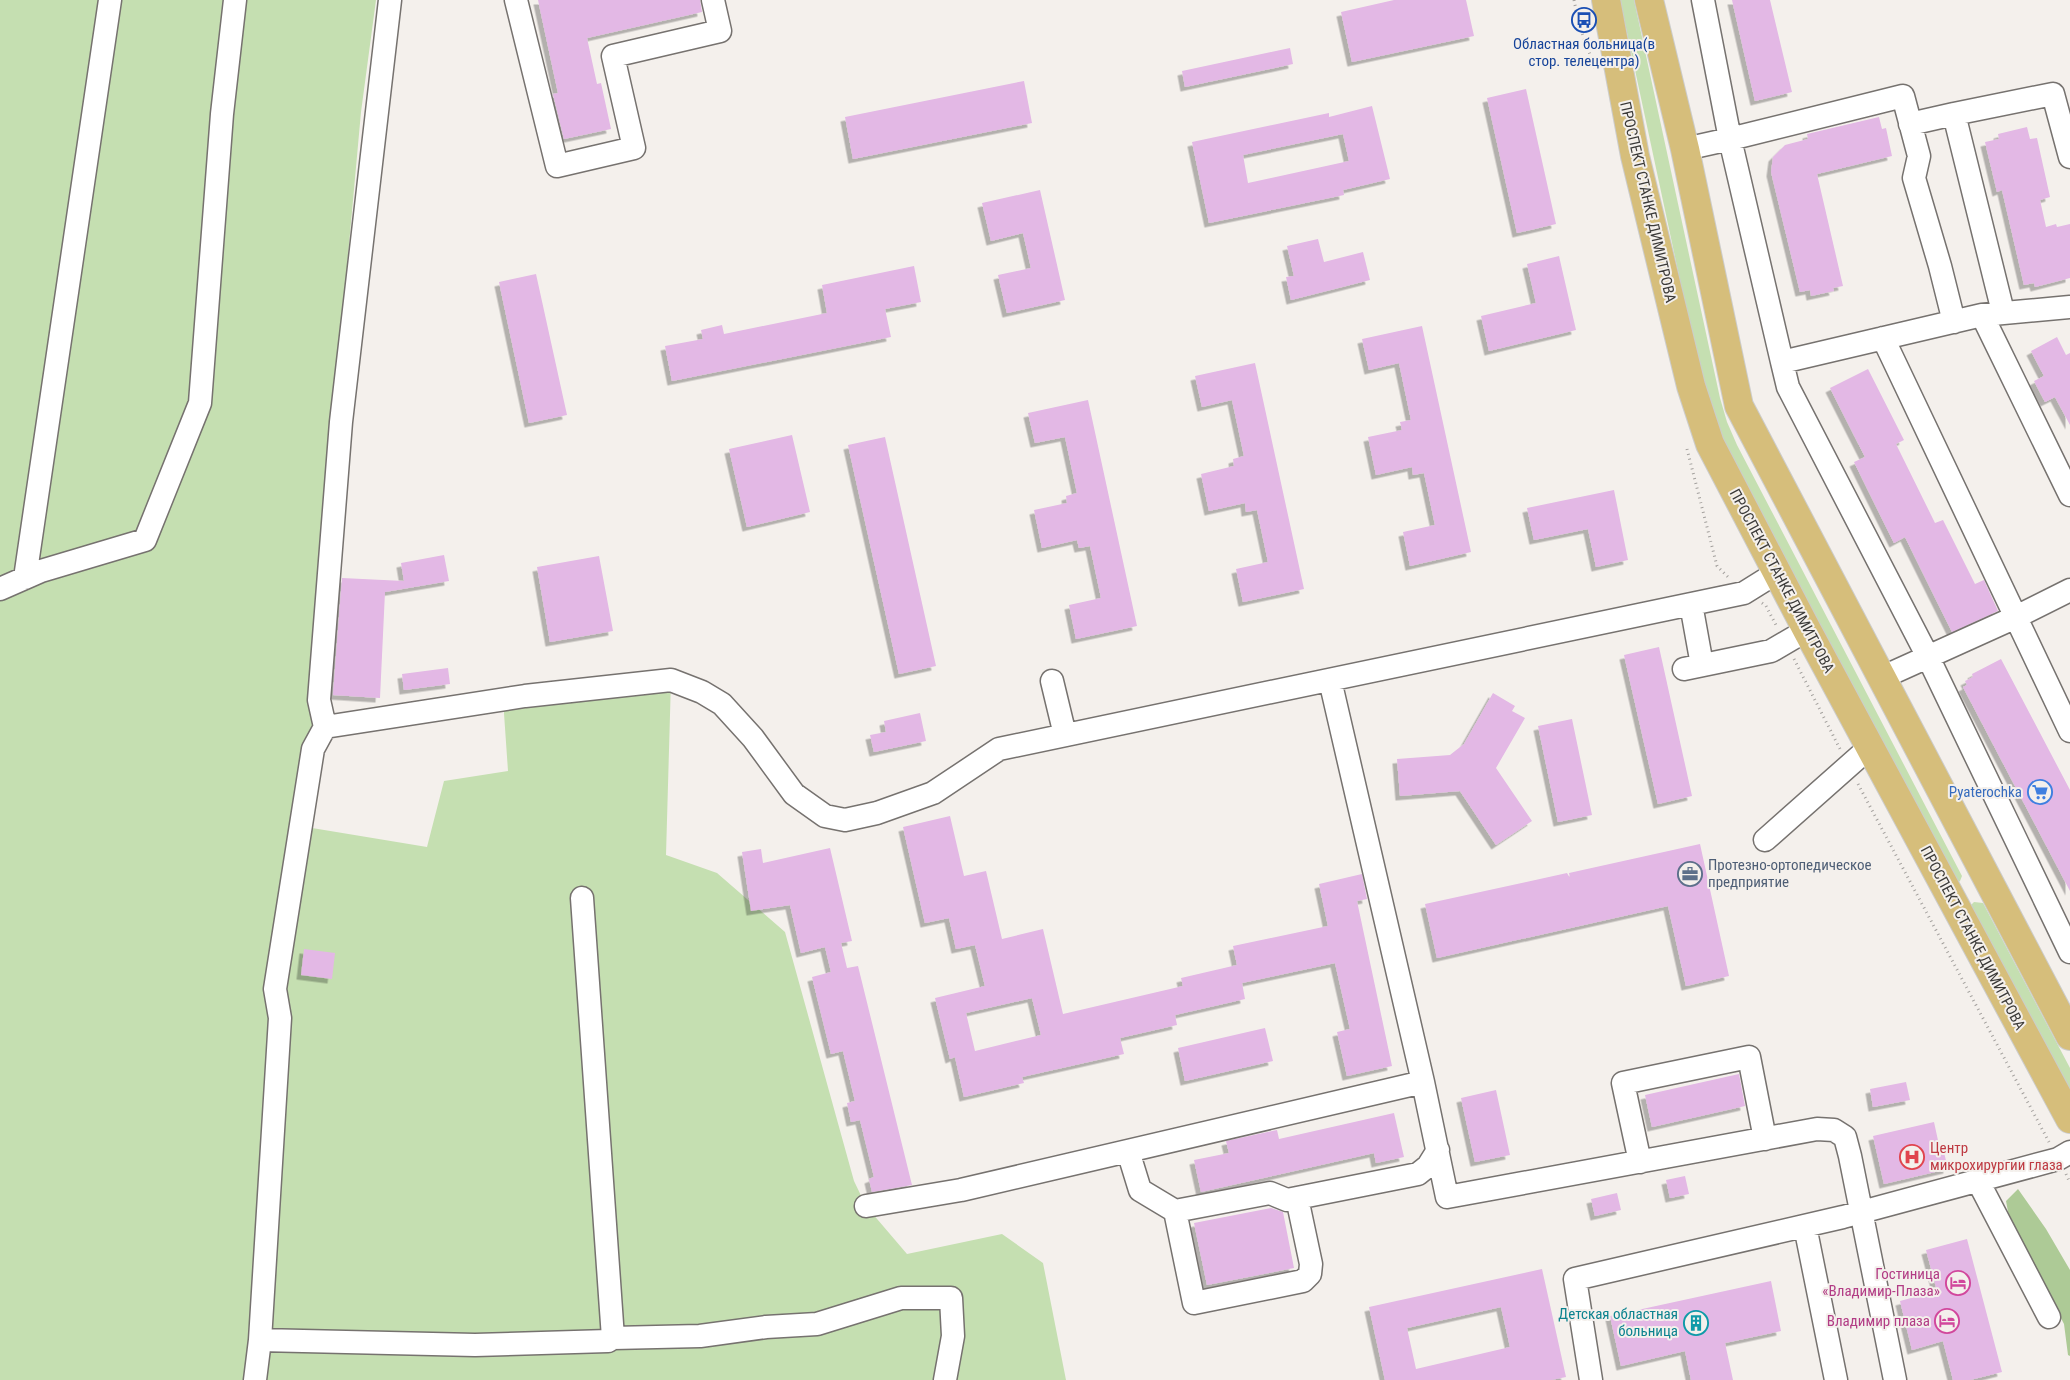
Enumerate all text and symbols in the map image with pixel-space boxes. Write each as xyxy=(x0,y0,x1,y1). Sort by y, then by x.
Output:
bus stop icon: Областная больница(в стор. телецентра) xyxy=(1571,7,1597,33)
place label: Областная больница(в стор. телецентра) xyxy=(1513,35,1655,70)
street label: ПРОСПЕКТ СТАНКЕ ДИМИТРОВА xyxy=(1616,100,1680,305)
street label: ПРОСПЕКТ СТАНКЕ ДИМИТРОВА xyxy=(1726,486,1838,676)
supermarket icon: Pyaterochka xyxy=(2027,779,2053,805)
place label: Pyaterochka xyxy=(1949,783,2022,801)
street label: ПРОСПЕКТ СТАНКЕ ДИМИТРОВА xyxy=(1917,843,2029,1033)
place label: Протезно-ортопедическое предприятие xyxy=(1708,856,1872,891)
office icon: Протезно-ортопедическое предприятие xyxy=(1677,861,1703,887)
place label: Центр микрохирургии глаза xyxy=(1930,1139,2063,1174)
hospital icon: Центр микрохирургии глаза xyxy=(1899,1144,1925,1170)
place label: Гостиница «Владимир-Плаза» xyxy=(1822,1265,1940,1300)
hotel icon: Гостиница «Владимир-Плаза» xyxy=(1945,1270,1971,1296)
place label: Детская областная больница xyxy=(1558,1305,1678,1340)
hotel icon: Владимир плаза xyxy=(1934,1308,1960,1334)
building icon: Детская областная больница xyxy=(1683,1310,1709,1336)
place label: Владимир плаза xyxy=(1827,1312,1930,1330)

